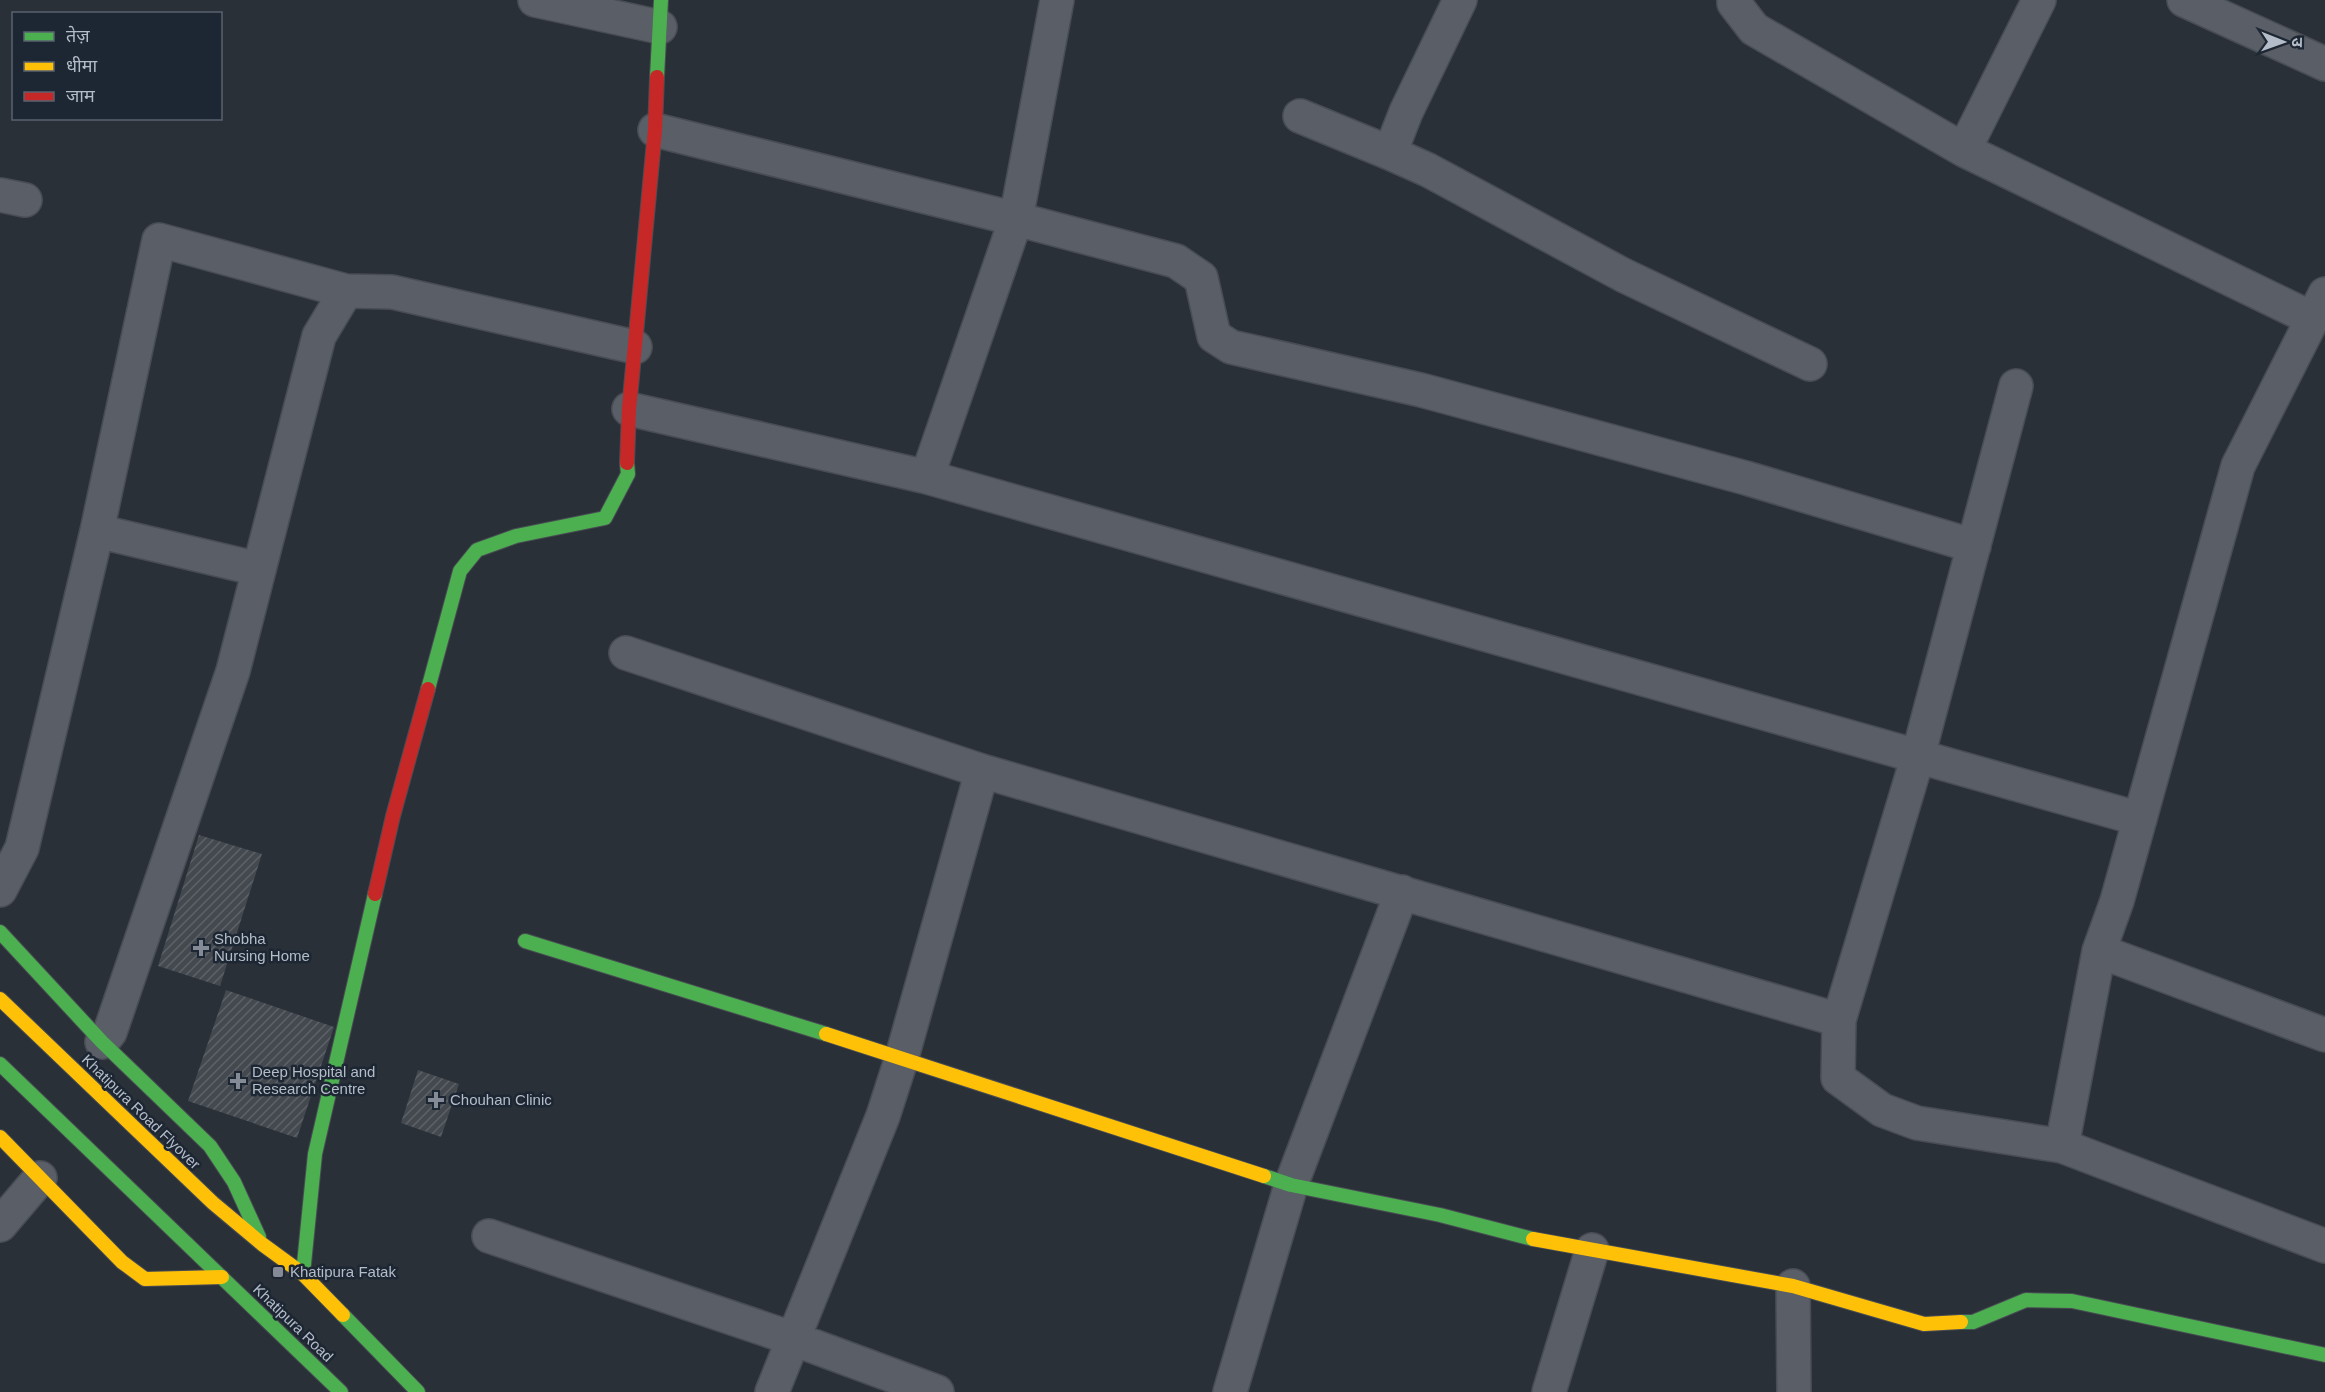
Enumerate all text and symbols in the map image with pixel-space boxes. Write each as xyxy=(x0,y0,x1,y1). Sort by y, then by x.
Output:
legend xyxy=(12,12,222,120)
north arrow xyxy=(2253,12,2313,72)
text: तेज़ xyxy=(66,25,90,46)
text: उ xyxy=(2289,37,2306,48)
text: धीमा xyxy=(66,56,97,76)
text: जाम xyxy=(66,86,96,106)
place label: Shobha Nursing Home xyxy=(214,930,310,964)
marker: Shobha Nursing Home xyxy=(192,939,210,957)
street label: Khatipura Road Flyover xyxy=(79,1051,204,1172)
place label: Deep Hospital and Research Centre xyxy=(252,1063,375,1097)
marker: Deep Hospital and Research Centre xyxy=(229,1072,247,1090)
marker: Chouhan Clinic xyxy=(427,1091,445,1109)
place label: Chouhan Clinic xyxy=(450,1091,552,1108)
place label: Khatipura Fatak xyxy=(290,1263,396,1280)
marker: Khatipura Fatak xyxy=(271,1265,285,1279)
street label: Khatipura Road xyxy=(250,1280,337,1365)

